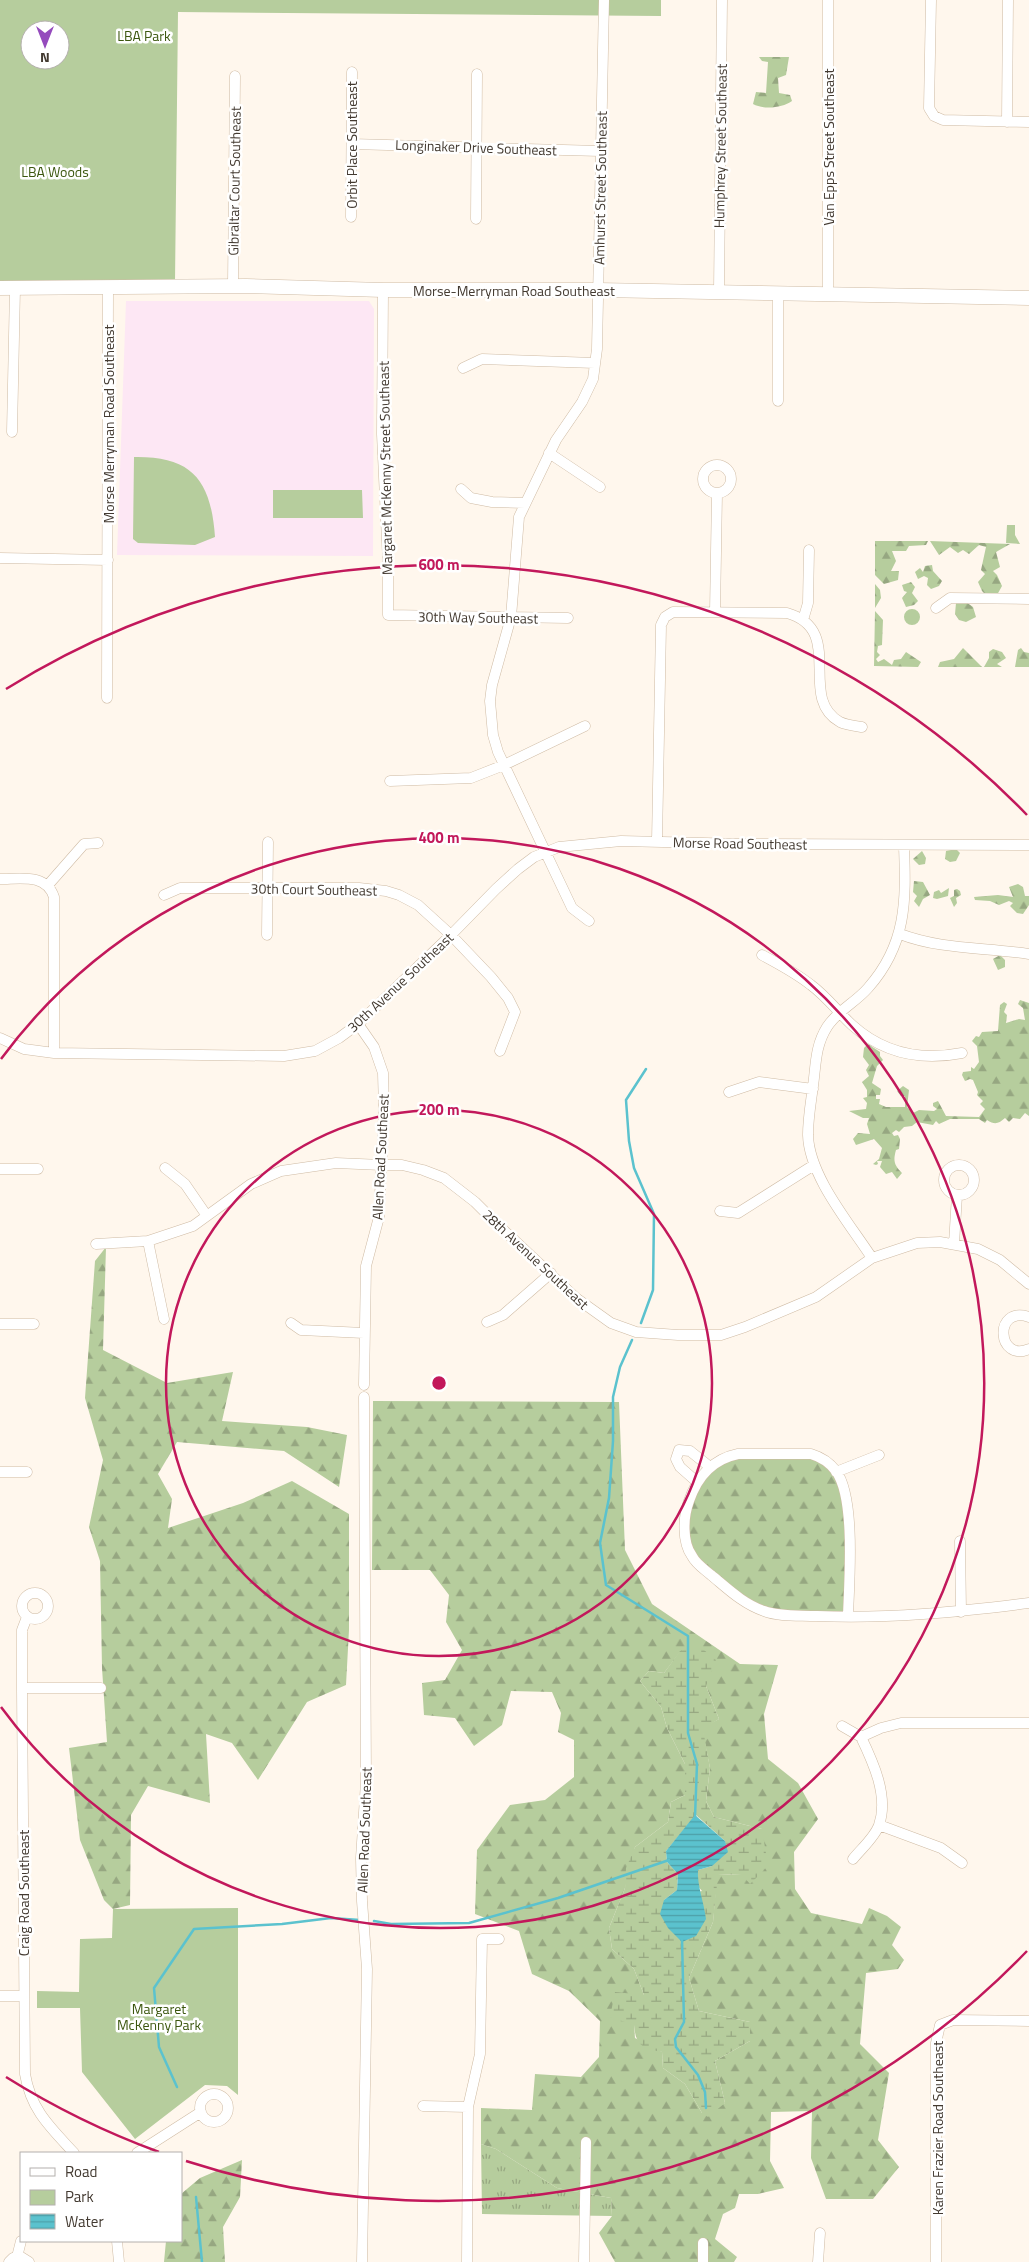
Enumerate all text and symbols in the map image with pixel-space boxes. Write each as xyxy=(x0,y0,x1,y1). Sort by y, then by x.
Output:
north arrow xyxy=(20,20,70,70)
park label: LBA Park xyxy=(117,25,171,46)
text: N xyxy=(40,48,50,69)
street label: Humphrey Street Southeast xyxy=(708,63,732,228)
street label: Van Epps Street Southeast xyxy=(818,68,839,226)
street label: Orbit Place Southeast xyxy=(341,81,362,209)
street label: Gibraltar Court Southeast xyxy=(222,106,246,256)
street label: Amhurst Street Southeast xyxy=(588,111,612,265)
street label: Longinaker Drive Southeast xyxy=(395,134,557,160)
park label: LBA Woods xyxy=(21,161,89,182)
street label: Morse-Merryman Road Southeast xyxy=(413,280,615,301)
street label: Morse Merryman Road Southeast xyxy=(98,324,119,523)
street label: Margaret McKenny Street Southeast xyxy=(373,361,397,575)
text: 600 m xyxy=(418,553,460,576)
street label: 30th Way Southeast xyxy=(418,605,539,629)
text: 400 m xyxy=(418,826,460,849)
street label: Morse Road Southeast xyxy=(673,831,807,855)
street label: 30th Court Southeast xyxy=(250,877,378,901)
street label: 30th Avenue Southeast xyxy=(342,927,458,1037)
street label: Allen Road Southeast xyxy=(366,1093,394,1221)
text: 200 m xyxy=(418,1098,460,1121)
street label: 28th Avenue Southeast xyxy=(478,1204,594,1314)
centre of rings xyxy=(430,1374,448,1392)
street label: Allen Road Southeast xyxy=(351,1766,377,1893)
street label: Craig Road Southeast xyxy=(13,1830,34,1956)
park label: Margaret McKenny Park xyxy=(117,1998,201,2035)
street label: Karen Frazier Road Southeast xyxy=(927,2041,948,2215)
legend xyxy=(20,2152,182,2242)
text: Road xyxy=(65,2160,97,2183)
text: Park xyxy=(65,2185,94,2208)
text: Water xyxy=(65,2210,104,2233)

